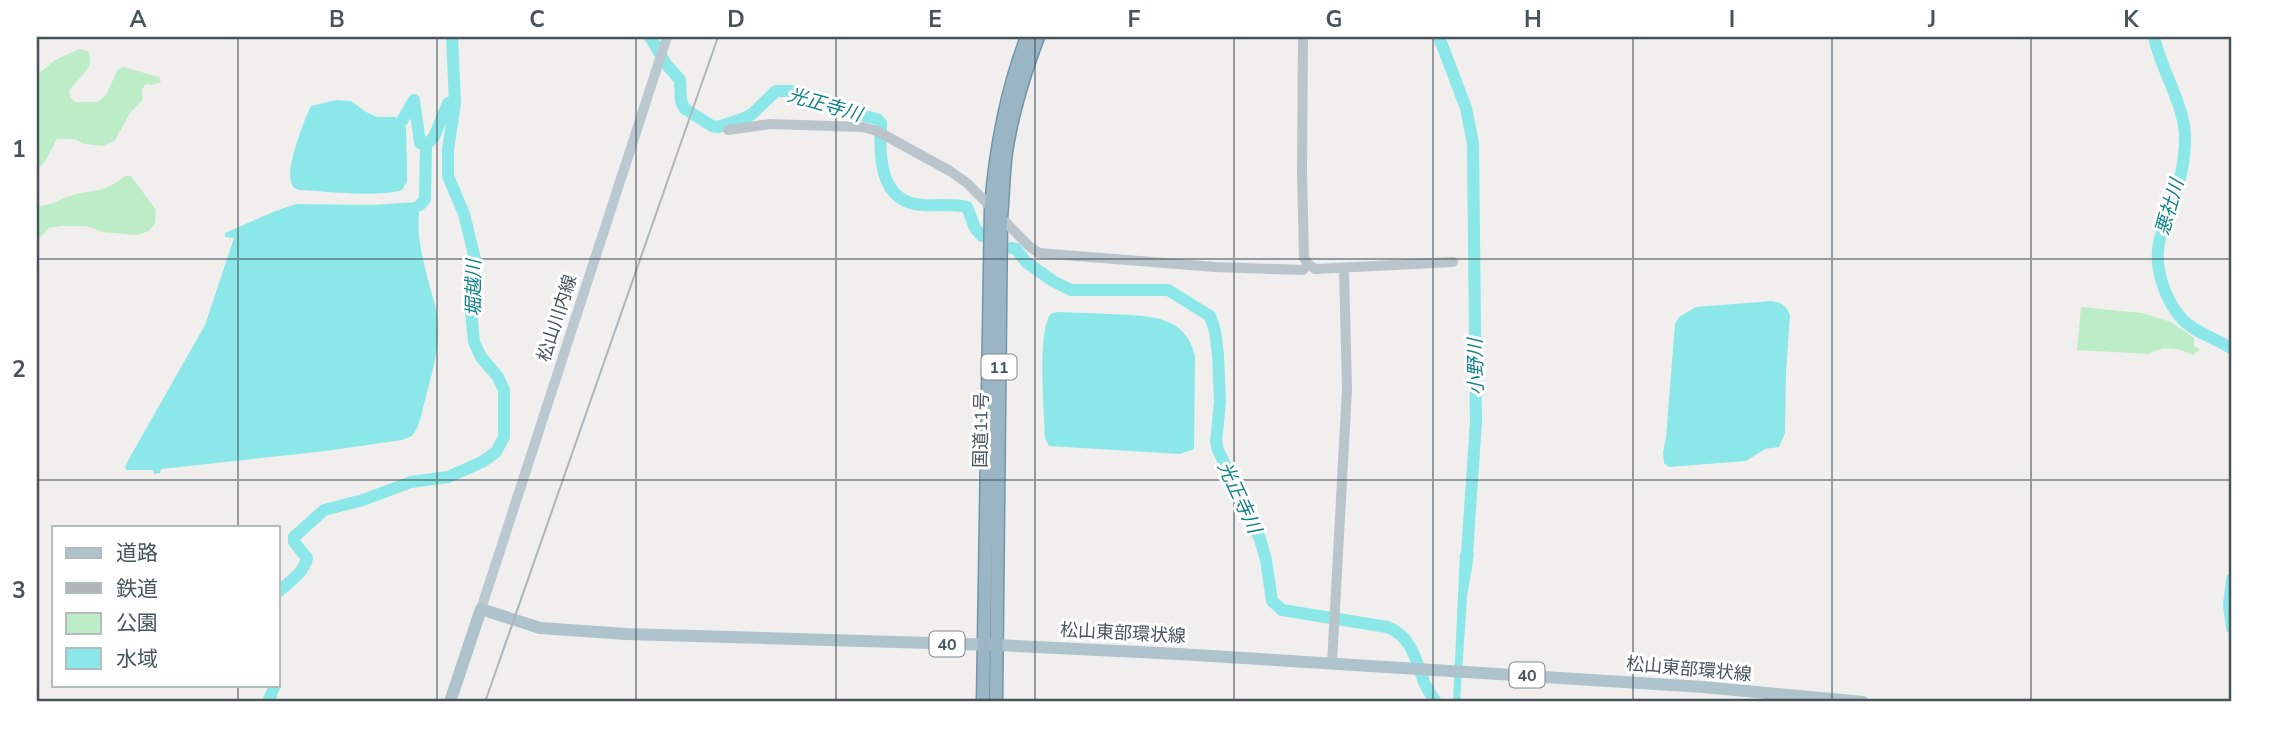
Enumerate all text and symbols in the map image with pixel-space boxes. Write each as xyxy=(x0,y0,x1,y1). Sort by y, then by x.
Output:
text: A xyxy=(129,4,147,35)
text: B xyxy=(329,4,345,35)
text: C xyxy=(529,4,545,35)
text: D xyxy=(727,4,745,35)
text: E xyxy=(928,4,942,35)
text: F xyxy=(1128,4,1141,35)
text: G xyxy=(1326,4,1342,35)
text: H xyxy=(1524,4,1542,35)
text: I xyxy=(1729,4,1735,35)
text: J xyxy=(1927,4,1936,35)
text: K xyxy=(2123,4,2139,35)
water label: 光正寺川 xyxy=(785,82,867,128)
text: 1 xyxy=(12,134,26,165)
water label: 悪社川 xyxy=(2150,174,2191,238)
water label: 堀越川 xyxy=(461,258,487,317)
street label: 松山川内線 xyxy=(532,271,582,365)
water label: 小野川 xyxy=(1462,336,1489,396)
text: 2 xyxy=(12,354,26,385)
road number: 11 xyxy=(982,354,1016,380)
street label: 国道11号 xyxy=(968,392,994,468)
water label: 光正寺川 xyxy=(1211,457,1268,539)
legend xyxy=(52,526,280,686)
text: 道路 xyxy=(116,539,158,567)
text: 3 xyxy=(12,575,26,606)
text: 鉄道 xyxy=(116,575,158,603)
text: 公園 xyxy=(116,609,158,637)
street label: 松山東部環状線 xyxy=(1059,618,1187,648)
road number: 40 xyxy=(930,632,964,656)
text: 水域 xyxy=(116,645,158,673)
street label: 松山東部環状線 xyxy=(1625,652,1753,686)
road number: 40 xyxy=(1510,662,1544,688)

